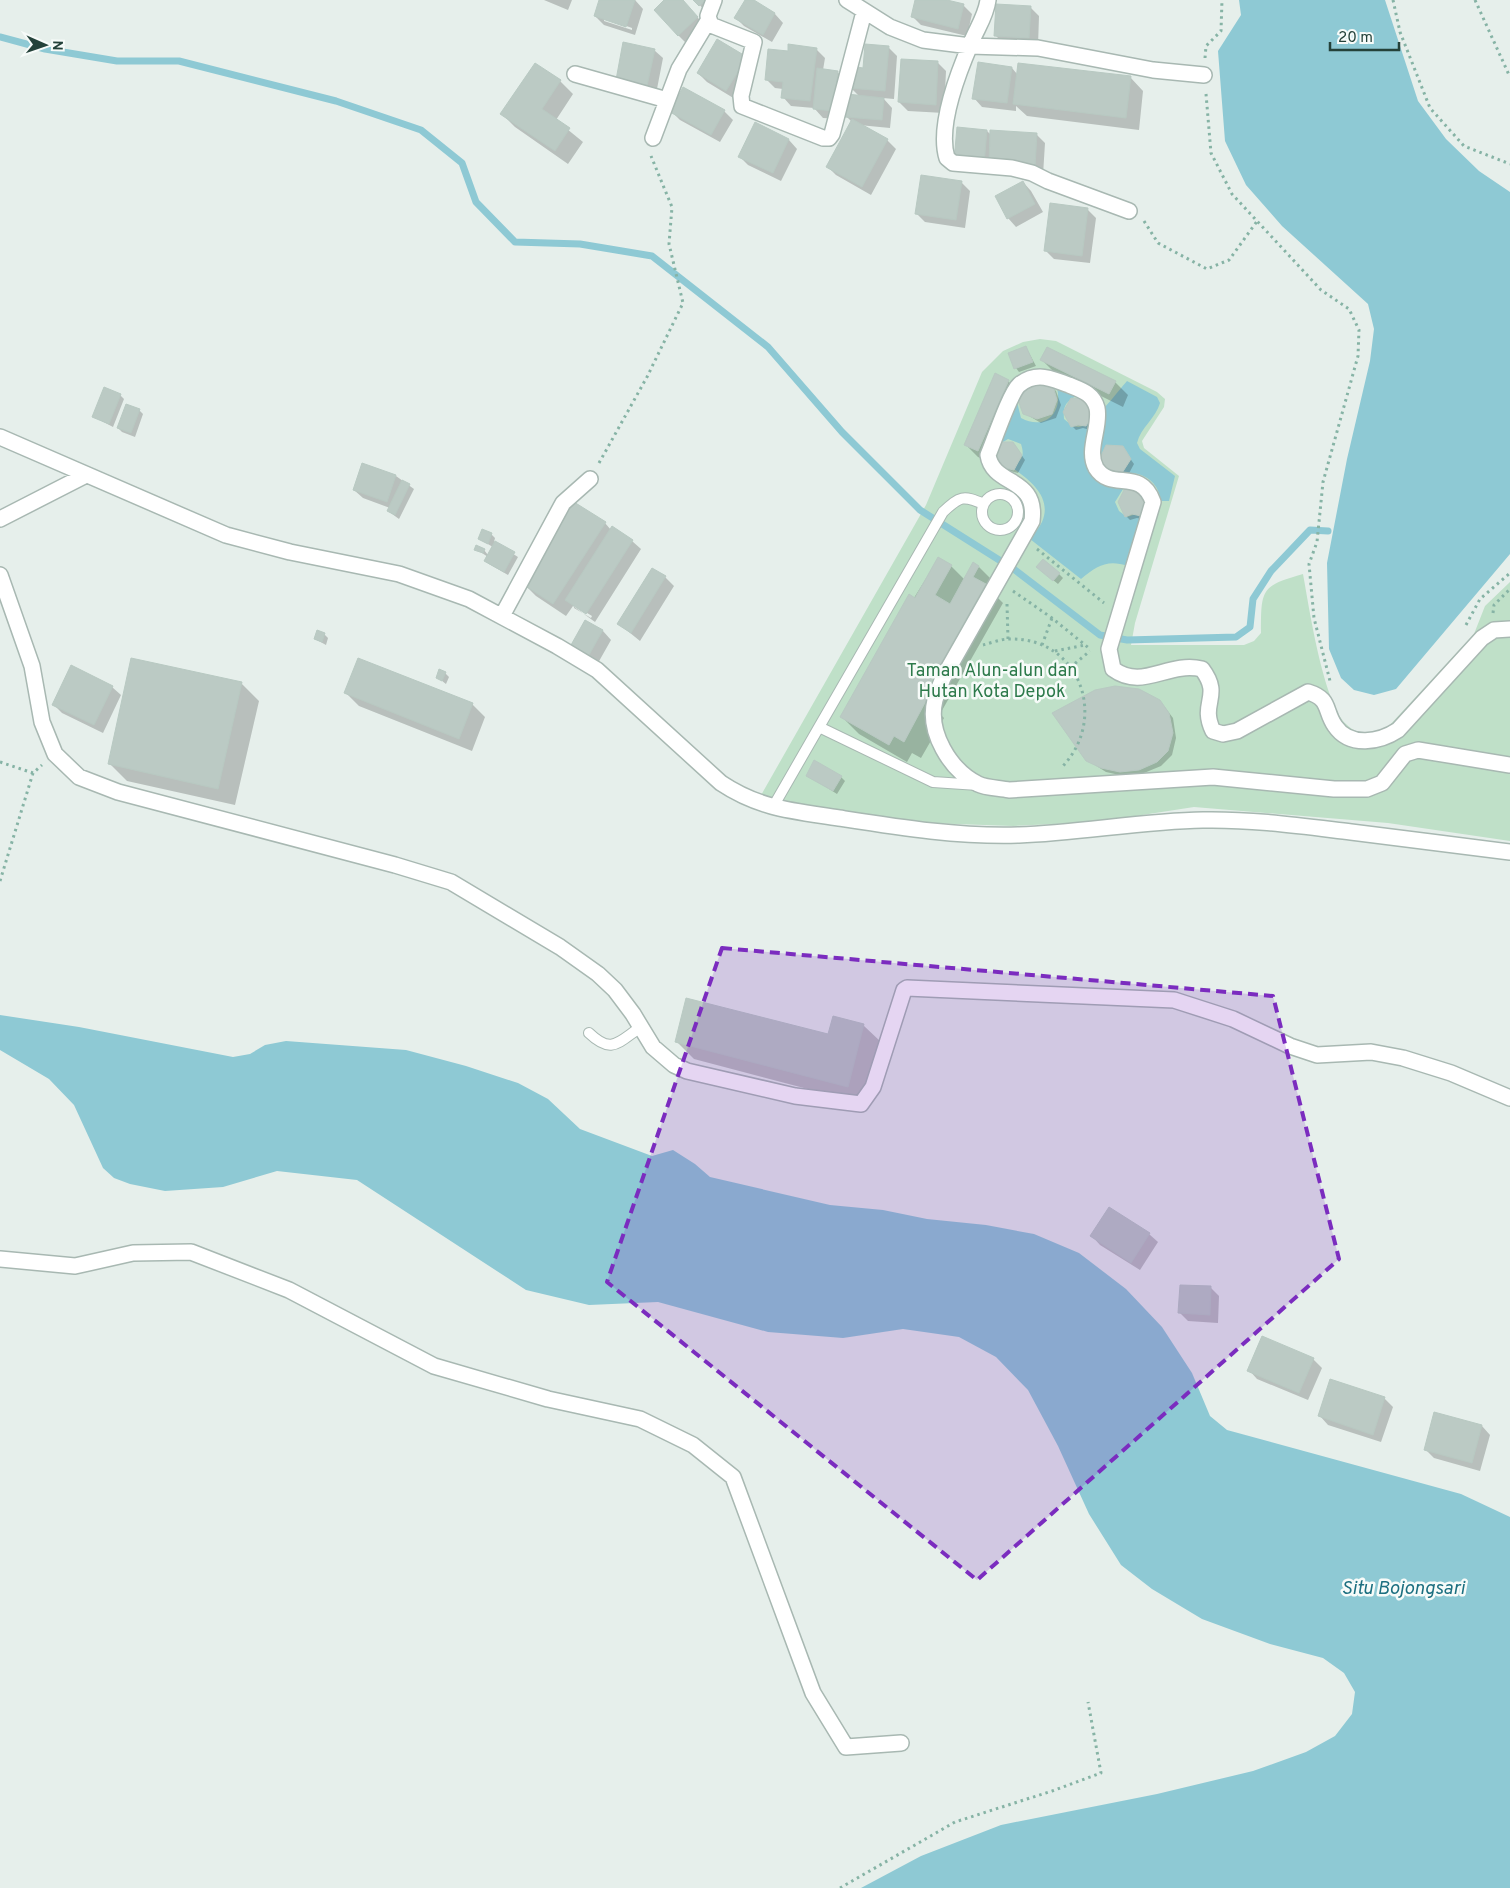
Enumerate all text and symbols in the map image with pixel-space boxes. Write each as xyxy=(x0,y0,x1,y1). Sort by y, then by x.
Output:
north arrow xyxy=(20,20,70,70)
scale bar xyxy=(1330,20,1399,52)
text: 20 m xyxy=(1338,29,1373,48)
text: N xyxy=(48,40,65,51)
park label: Taman Alun-alun dan Hutan Kota Depok xyxy=(907,660,1077,704)
water label: Situ Bojongsari xyxy=(1341,1577,1466,1601)

